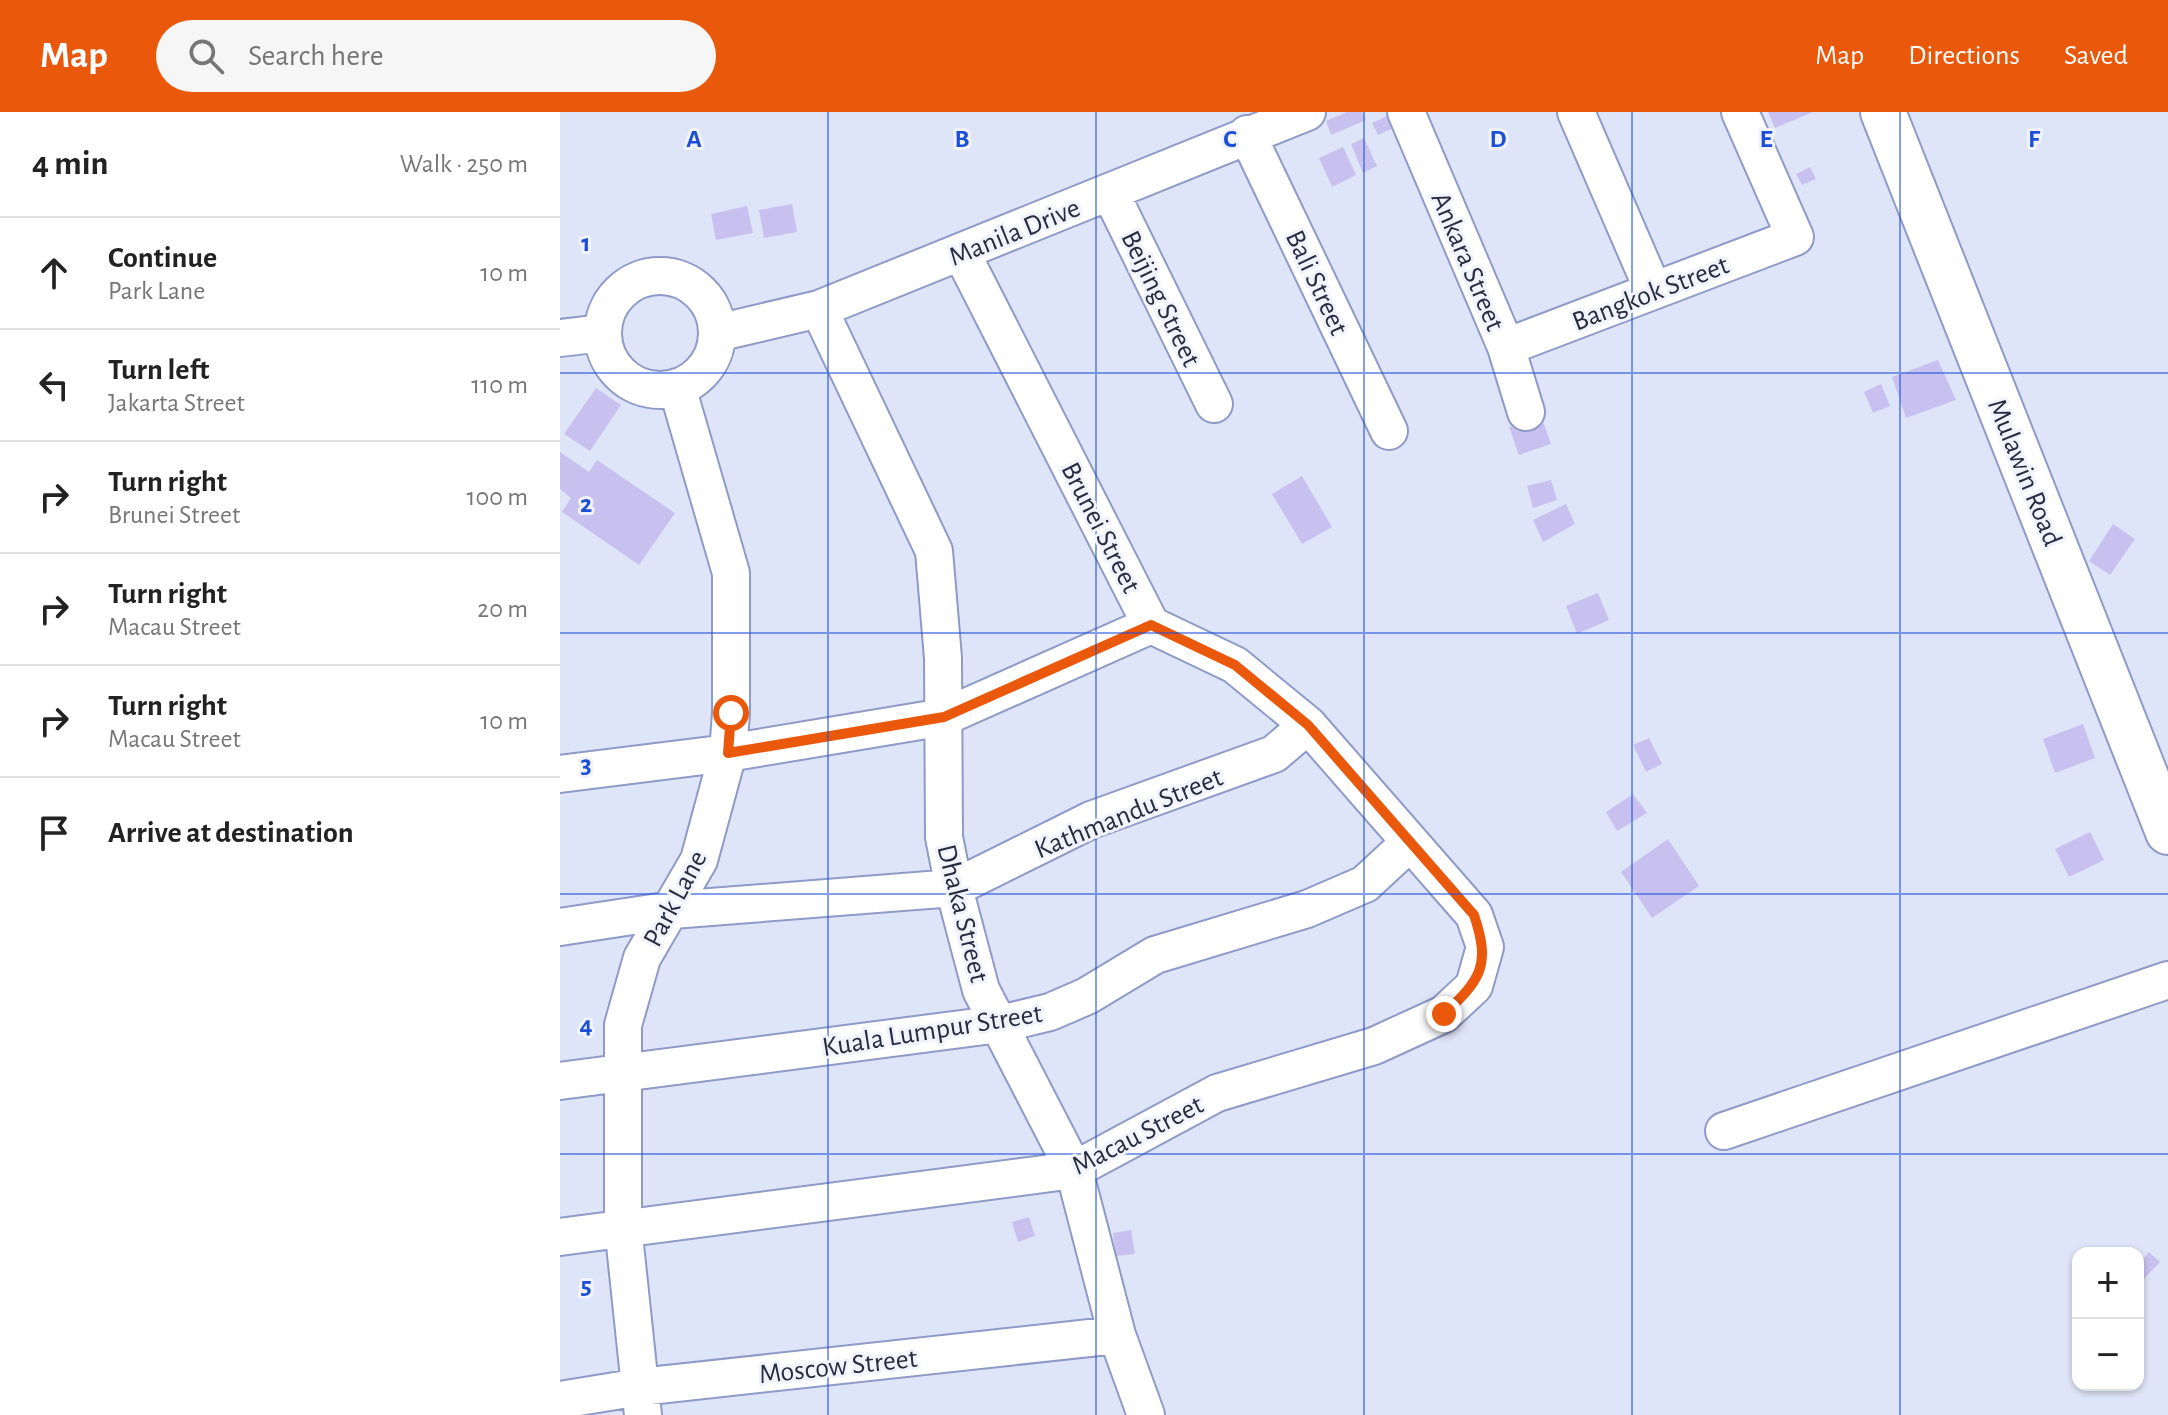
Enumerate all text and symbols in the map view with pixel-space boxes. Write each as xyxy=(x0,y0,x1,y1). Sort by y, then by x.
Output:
search box xyxy=(156,20,716,92)
icon: search xyxy=(184,34,228,78)
text: Map xyxy=(40,37,108,75)
text: Search here xyxy=(248,41,384,71)
text: Map xyxy=(1815,42,1864,70)
text: Directions xyxy=(1908,42,2020,70)
text: Saved xyxy=(2064,42,2128,70)
text: A xyxy=(686,126,702,152)
text: B xyxy=(954,126,970,152)
text: C xyxy=(1223,126,1237,152)
text: D xyxy=(1489,126,1507,152)
text: E xyxy=(1759,126,1773,152)
text: F xyxy=(2028,126,2041,152)
text: 4 min xyxy=(32,147,109,181)
text: Walk · 250 m xyxy=(400,151,528,177)
street label: Ankara Street xyxy=(1425,188,1509,335)
street label: Manila Drive xyxy=(945,194,1084,272)
street label: Bali Street xyxy=(1280,226,1353,340)
street label: Beijing Street xyxy=(1115,227,1205,371)
text: 1 xyxy=(581,230,591,256)
text: Continue xyxy=(108,243,217,273)
icon: ahead xyxy=(32,251,76,295)
street label: Bangkok Street xyxy=(1569,251,1733,337)
text: 10 m xyxy=(480,260,528,286)
text: Park Lane xyxy=(108,278,205,304)
text: Turn left xyxy=(108,355,209,385)
icon: left xyxy=(32,363,76,407)
text: 110 m xyxy=(471,372,528,398)
text: Jakarta Street xyxy=(108,390,245,416)
street label: Mulawin Road xyxy=(1982,395,2066,550)
street label: Brunei Street xyxy=(1055,458,1145,598)
text: Turn right xyxy=(108,467,227,497)
icon: right xyxy=(32,475,76,519)
text: 100 m xyxy=(467,484,528,510)
text: 2 xyxy=(580,491,592,517)
text: Brunei Street xyxy=(108,502,240,528)
text: Turn right xyxy=(108,579,227,609)
icon: right xyxy=(32,587,76,631)
text: 20 m xyxy=(477,596,528,622)
text: Macau Street xyxy=(108,614,241,640)
text: Turn right xyxy=(108,691,227,721)
route start xyxy=(713,695,749,731)
icon: right xyxy=(32,699,76,743)
text: 10 m xyxy=(480,708,528,734)
text: Macau Street xyxy=(108,726,241,752)
text: 3 xyxy=(580,752,592,778)
street label: Kathmandu Street xyxy=(1031,763,1227,864)
icon: arrive xyxy=(32,811,76,855)
text: Arrive at destination xyxy=(108,818,354,848)
street label: Dhaka Street xyxy=(931,842,993,985)
street label: Park Lane xyxy=(639,846,713,952)
route end xyxy=(1426,996,1462,1032)
street label: Kuala Lumpur Street xyxy=(820,1000,1044,1062)
text: 4 xyxy=(579,1012,593,1038)
street label: Macau Street xyxy=(1068,1091,1208,1181)
map controls xyxy=(2072,1247,2144,1391)
button: + xyxy=(2072,1247,2144,1319)
text: 5 xyxy=(580,1273,592,1299)
button: − xyxy=(2072,1319,2144,1391)
street label: Moscow Street xyxy=(758,1345,919,1389)

